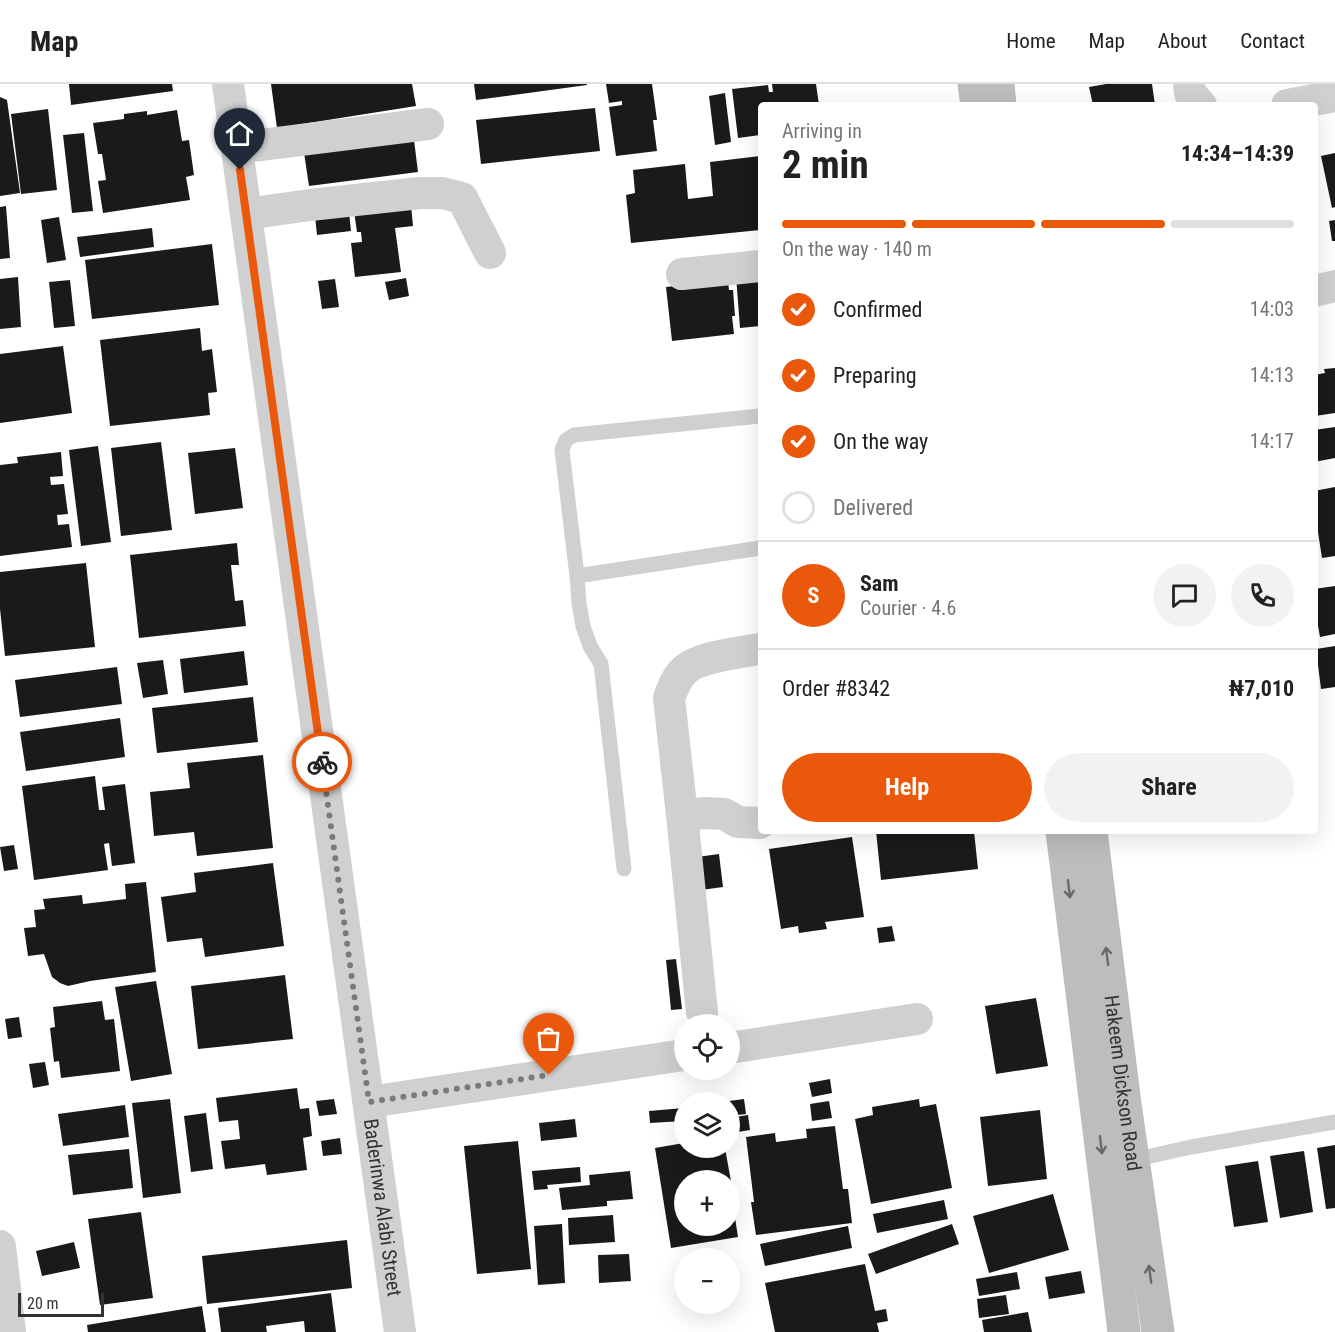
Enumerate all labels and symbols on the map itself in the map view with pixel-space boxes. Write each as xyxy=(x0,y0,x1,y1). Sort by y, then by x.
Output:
pin xyxy=(214,108,265,170)
courier xyxy=(292,732,352,792)
one-way arrow xyxy=(1064,879,1075,898)
one-way arrow xyxy=(1101,947,1112,966)
street label: Hakeem Dickson Road xyxy=(1100,994,1147,1172)
pin xyxy=(523,1013,574,1075)
street label: Baderinwa Alabi Street xyxy=(359,1117,407,1298)
one-way arrow xyxy=(1095,1135,1106,1155)
one-way arrow xyxy=(1144,1265,1155,1285)
scale bar xyxy=(18,1290,104,1318)

